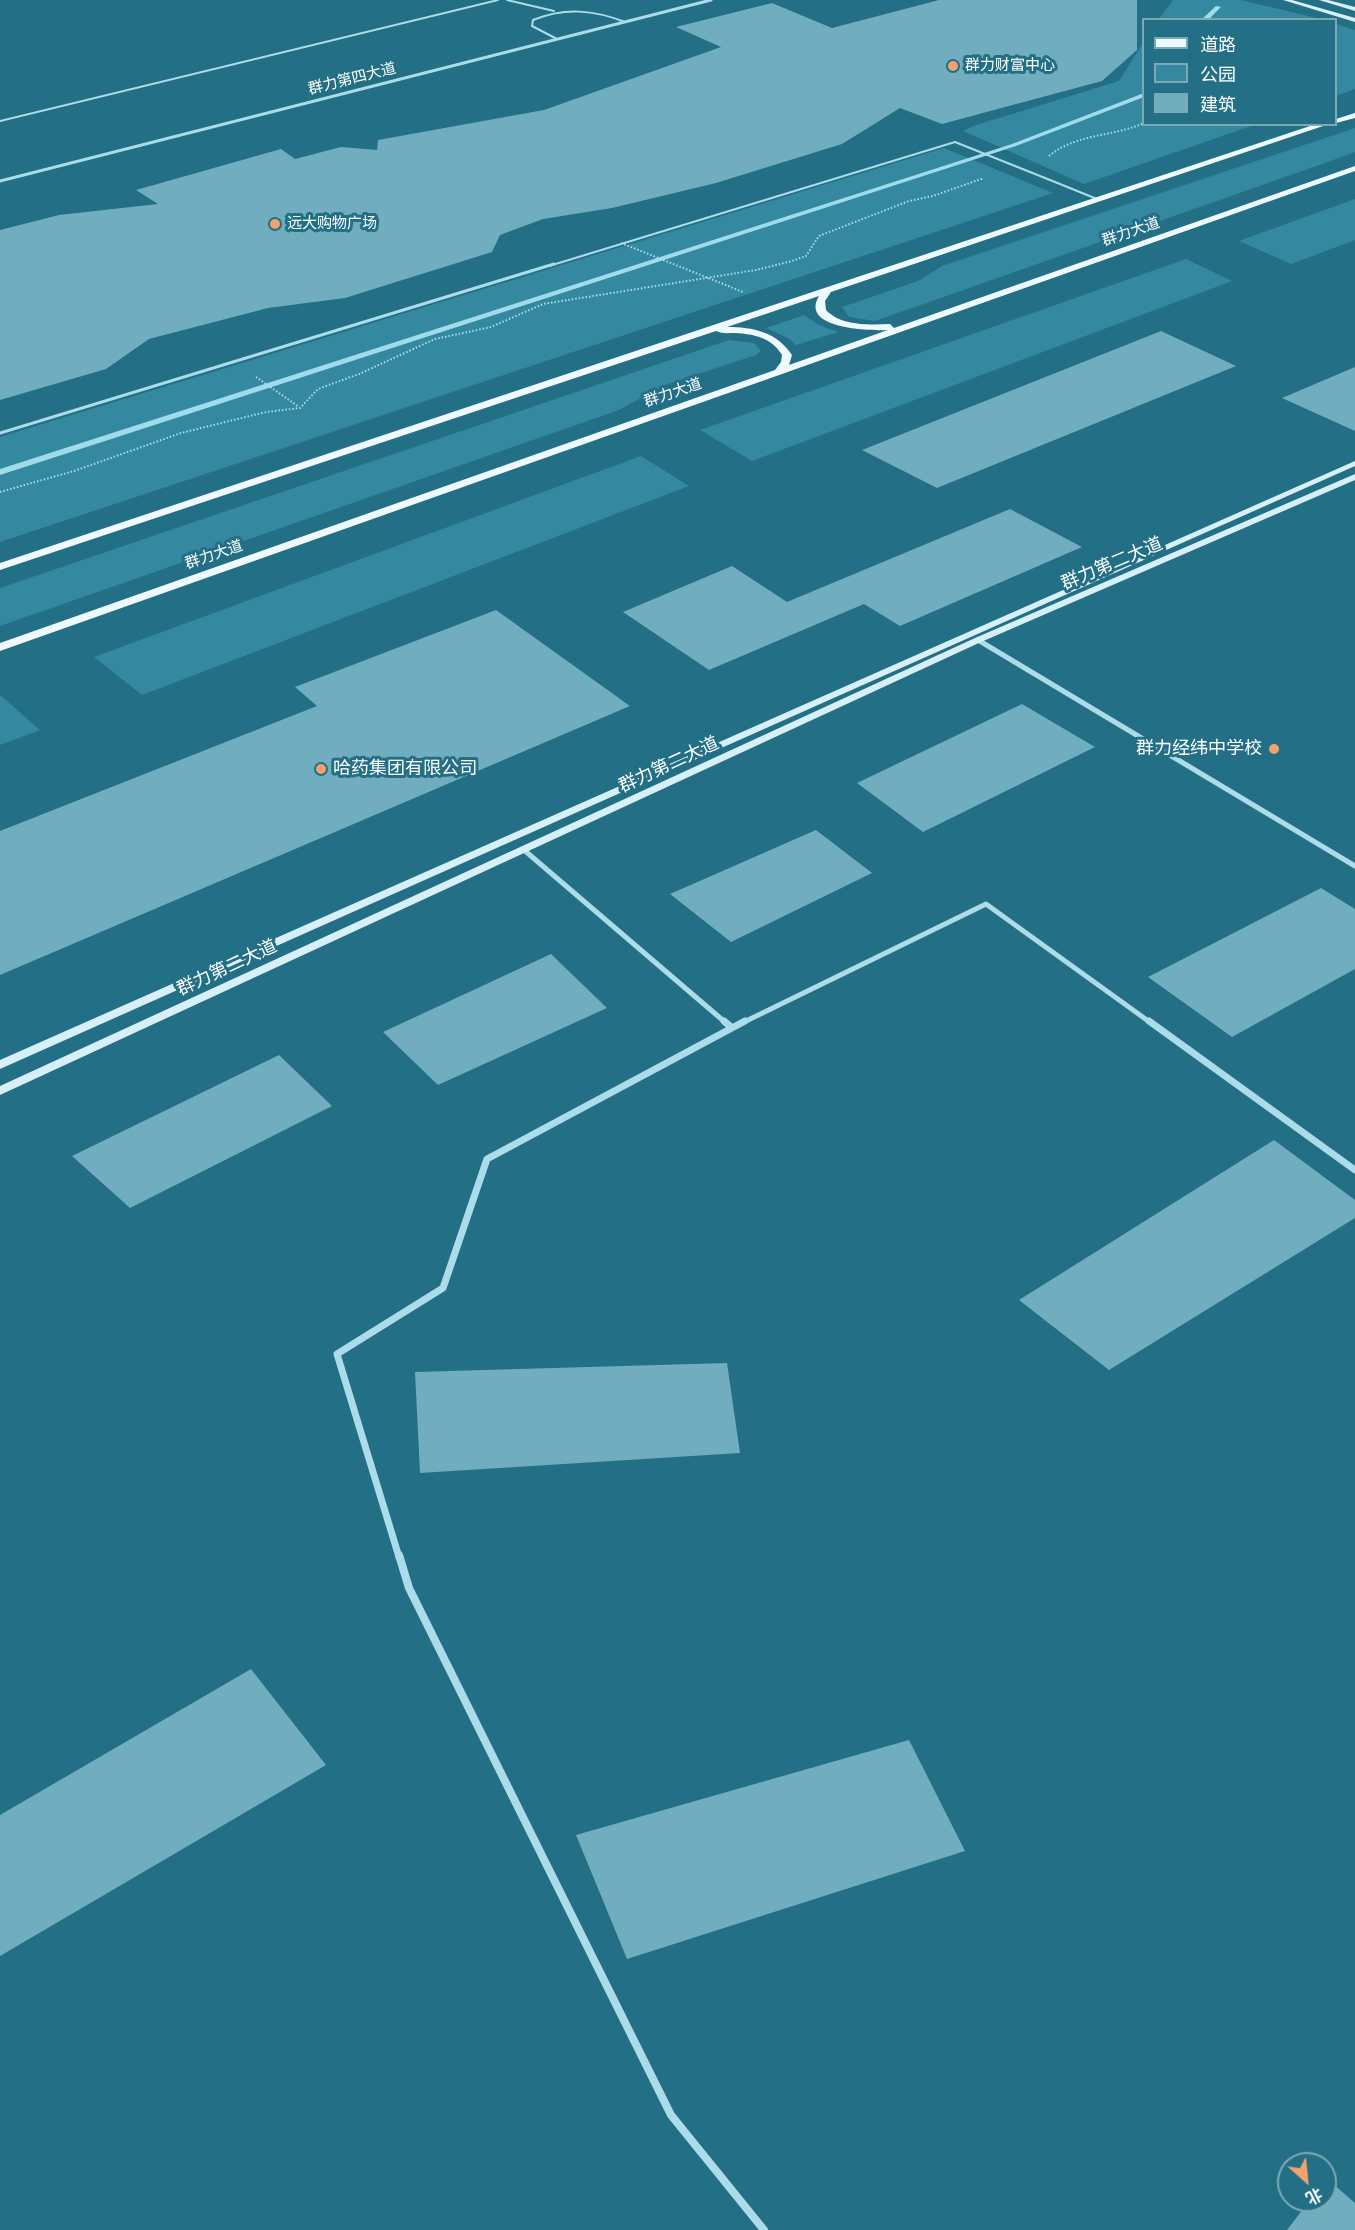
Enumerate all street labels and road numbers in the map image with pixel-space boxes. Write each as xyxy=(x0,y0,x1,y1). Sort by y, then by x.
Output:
street label: 群力第四大道 xyxy=(306,59,398,99)
street label: 群力大道 xyxy=(1100,214,1162,250)
street label: 群力大道 xyxy=(642,375,704,411)
street label: 群力第二大道 xyxy=(1058,533,1166,595)
street label: 群力大道 xyxy=(183,537,245,573)
street label: 群力第二大道 xyxy=(615,732,723,798)
street label: 群力第二大道 xyxy=(173,935,281,1001)

